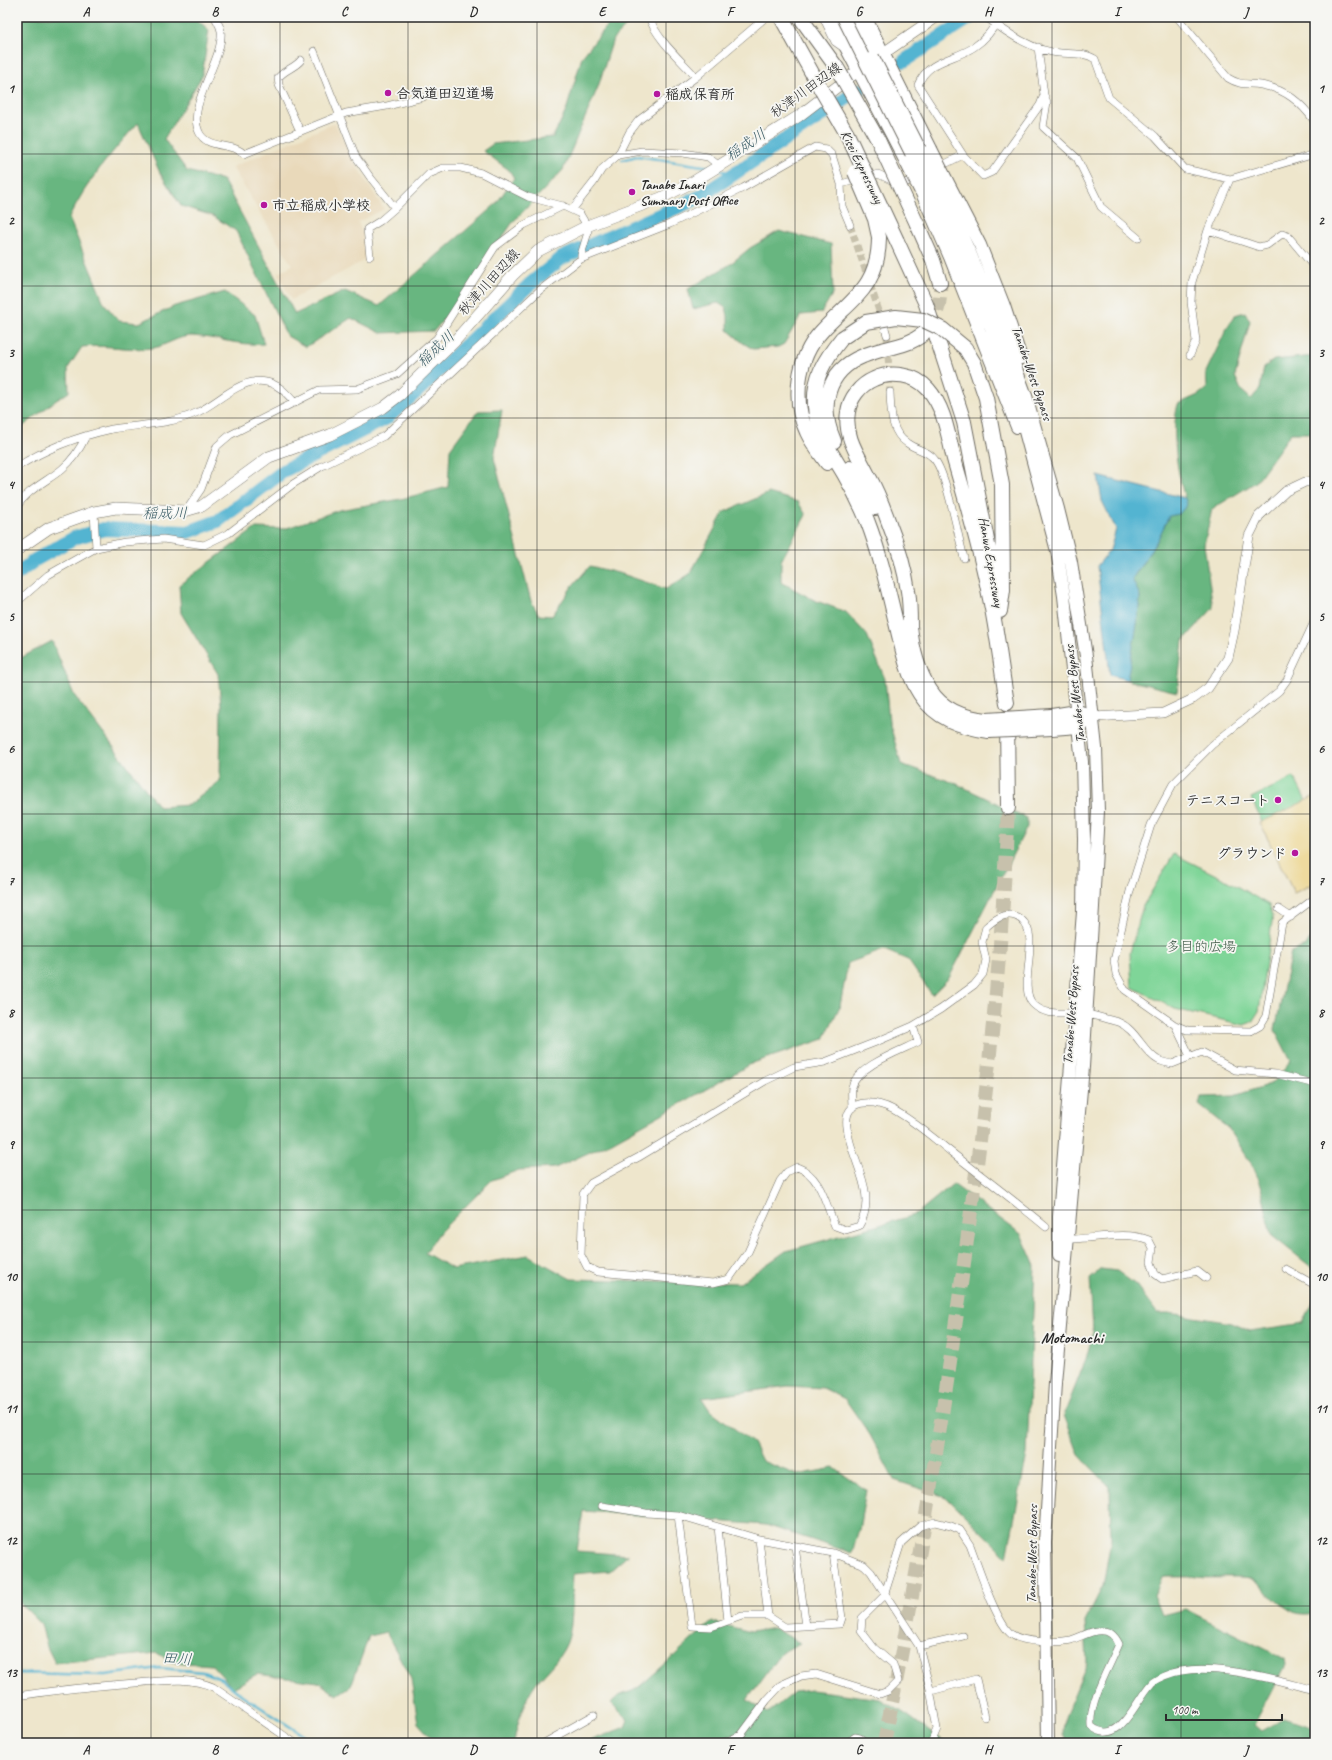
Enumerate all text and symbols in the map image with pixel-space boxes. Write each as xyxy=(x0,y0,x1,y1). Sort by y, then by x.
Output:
text: A xyxy=(83,4,91,20)
text: B xyxy=(212,4,220,20)
text: C xyxy=(341,4,349,20)
text: D xyxy=(469,4,478,20)
text: E xyxy=(599,4,608,20)
text: F xyxy=(727,4,736,20)
text: G xyxy=(856,4,864,20)
text: H xyxy=(984,4,994,20)
text: I xyxy=(1114,4,1123,20)
text: J xyxy=(1243,4,1250,20)
street label: 秋津川田辺線 xyxy=(767,58,845,122)
text: 1 xyxy=(8,81,16,97)
text: 1 xyxy=(1318,81,1326,97)
place label: 合気道田辺道場 xyxy=(396,85,494,102)
place label: 稲成保育所 xyxy=(665,86,735,103)
marker: 合気道田辺道場 xyxy=(383,88,393,98)
marker: 稲成保育所 xyxy=(652,89,662,99)
water label: 稲成川 xyxy=(722,125,770,165)
street label: Kisei Expressway xyxy=(837,128,888,207)
place label: Tanabe Inari Summary Post Office xyxy=(640,176,739,209)
marker: Tanabe Inari Summary Post Office xyxy=(627,187,637,197)
place label: 市立稲成小学校 xyxy=(272,197,370,214)
marker: 市立稲成小学校 xyxy=(259,200,269,210)
text: 2 xyxy=(8,213,15,229)
text: 2 xyxy=(1318,213,1325,229)
street label: 秋津川田辺線 xyxy=(455,245,523,319)
street label: Tanabe-West Bypass xyxy=(1008,323,1057,424)
water label: 稲成川 xyxy=(413,327,459,371)
text: 3 xyxy=(8,345,15,361)
text: 3 xyxy=(1318,345,1325,361)
text: 4 xyxy=(8,477,16,493)
text: 4 xyxy=(1318,477,1326,493)
water label: 稲成川 xyxy=(142,504,188,523)
street label: Hanwa Expressway xyxy=(975,516,1008,610)
text: 5 xyxy=(8,609,15,625)
text: 5 xyxy=(1318,609,1325,625)
street label: Tanabe-West Bypass xyxy=(1060,643,1089,744)
text: 6 xyxy=(8,741,15,757)
text: 6 xyxy=(1318,741,1325,757)
place label: テニスコート xyxy=(1186,792,1270,809)
marker: テニスコート xyxy=(1273,795,1283,805)
place label: グラウンド xyxy=(1217,845,1287,862)
marker: グラウンド xyxy=(1290,848,1300,858)
text: 7 xyxy=(8,873,15,889)
text: 7 xyxy=(1318,873,1325,889)
park label: 多目的広場 xyxy=(1166,938,1236,955)
street label: Tanabe-West Bypass xyxy=(1059,964,1083,1065)
text: 8 xyxy=(8,1005,16,1021)
text: 8 xyxy=(1318,1005,1326,1021)
text: 9 xyxy=(8,1137,15,1153)
text: 9 xyxy=(1318,1137,1325,1153)
text: 10 xyxy=(5,1269,18,1285)
text: 10 xyxy=(1315,1269,1328,1285)
district label: Motomachi xyxy=(1041,1328,1105,1348)
text: 11 xyxy=(5,1401,19,1417)
text: 11 xyxy=(1315,1401,1329,1417)
street label: Tanabe-West Bypass xyxy=(1023,1503,1041,1604)
text: 12 xyxy=(5,1533,18,1549)
text: 12 xyxy=(1315,1533,1328,1549)
water label: 田川 xyxy=(161,1648,193,1670)
text: 13 xyxy=(5,1665,18,1681)
text: 13 xyxy=(1315,1665,1328,1681)
scale bar xyxy=(1166,1696,1282,1722)
text: 100 m xyxy=(1172,1702,1199,1718)
text: A xyxy=(83,1742,91,1758)
text: B xyxy=(212,1742,220,1758)
text: C xyxy=(341,1742,349,1758)
text: D xyxy=(469,1742,478,1758)
text: E xyxy=(599,1742,608,1758)
text: F xyxy=(727,1742,736,1758)
text: G xyxy=(856,1742,864,1758)
text: H xyxy=(984,1742,994,1758)
text: I xyxy=(1114,1742,1123,1758)
text: J xyxy=(1243,1742,1250,1758)

